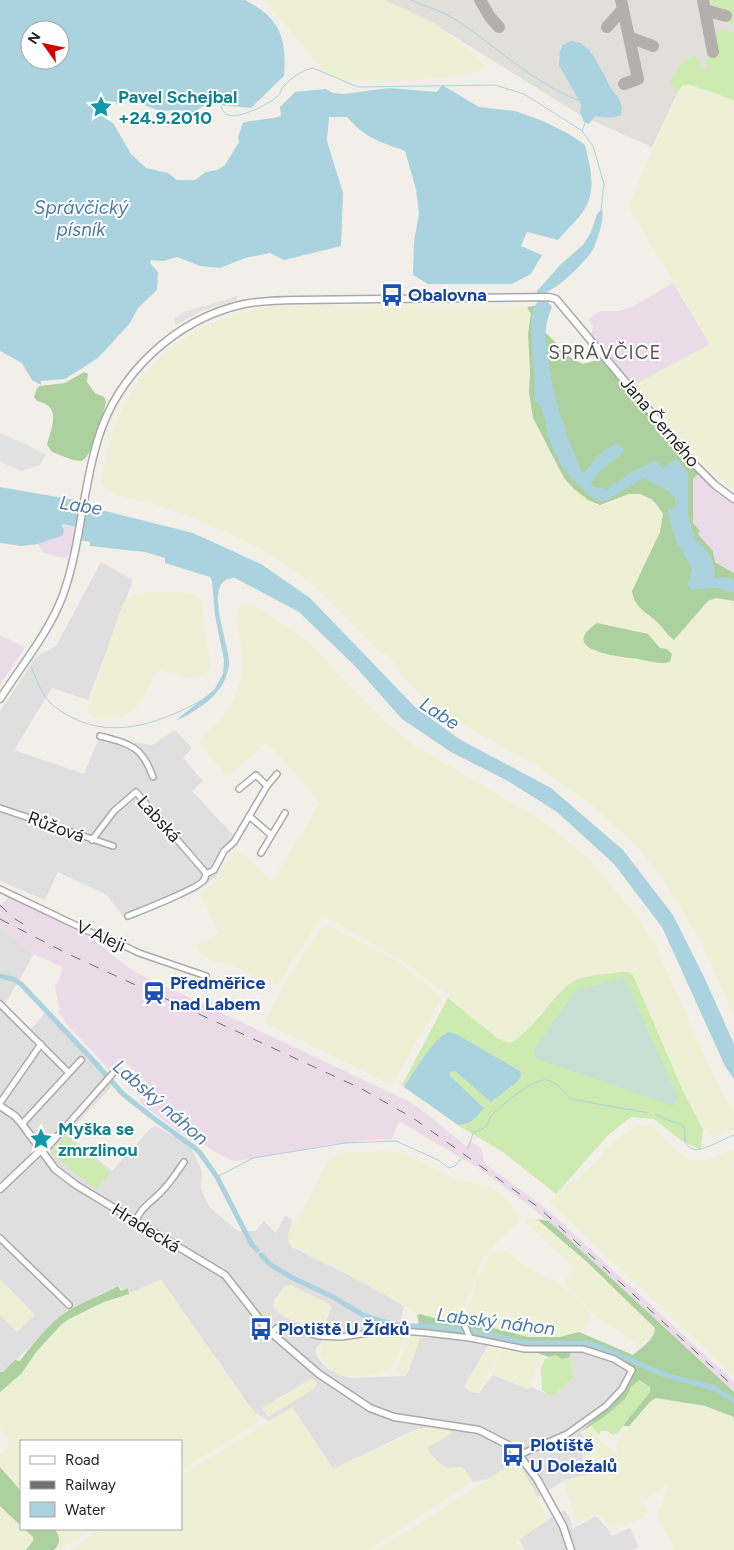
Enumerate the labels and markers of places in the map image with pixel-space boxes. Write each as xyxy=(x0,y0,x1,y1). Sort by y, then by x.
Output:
place label: Pavel Schejbal +24.9.2010 xyxy=(118,86,237,129)
place icon: Pavel Schejbal +24.9.2010 xyxy=(88,94,114,120)
bus stop icon: Obalovna xyxy=(379,282,405,308)
place label: Obalovna xyxy=(408,284,487,306)
place label: Předměřice nad Labem xyxy=(170,972,265,1015)
station icon: Předměřice nad Labem xyxy=(141,980,167,1006)
place label: Myška se zmrzlinou xyxy=(58,1118,138,1161)
place icon: Myška se zmrzlinou xyxy=(28,1126,54,1152)
bus stop icon: Plotiště U Žídků xyxy=(248,1316,274,1342)
place label: Plotiště U Žídků xyxy=(278,1318,410,1340)
place label: Plotiště U Doležalů xyxy=(530,1434,617,1477)
bus stop icon: Plotiště U Doležalů xyxy=(500,1442,526,1468)

